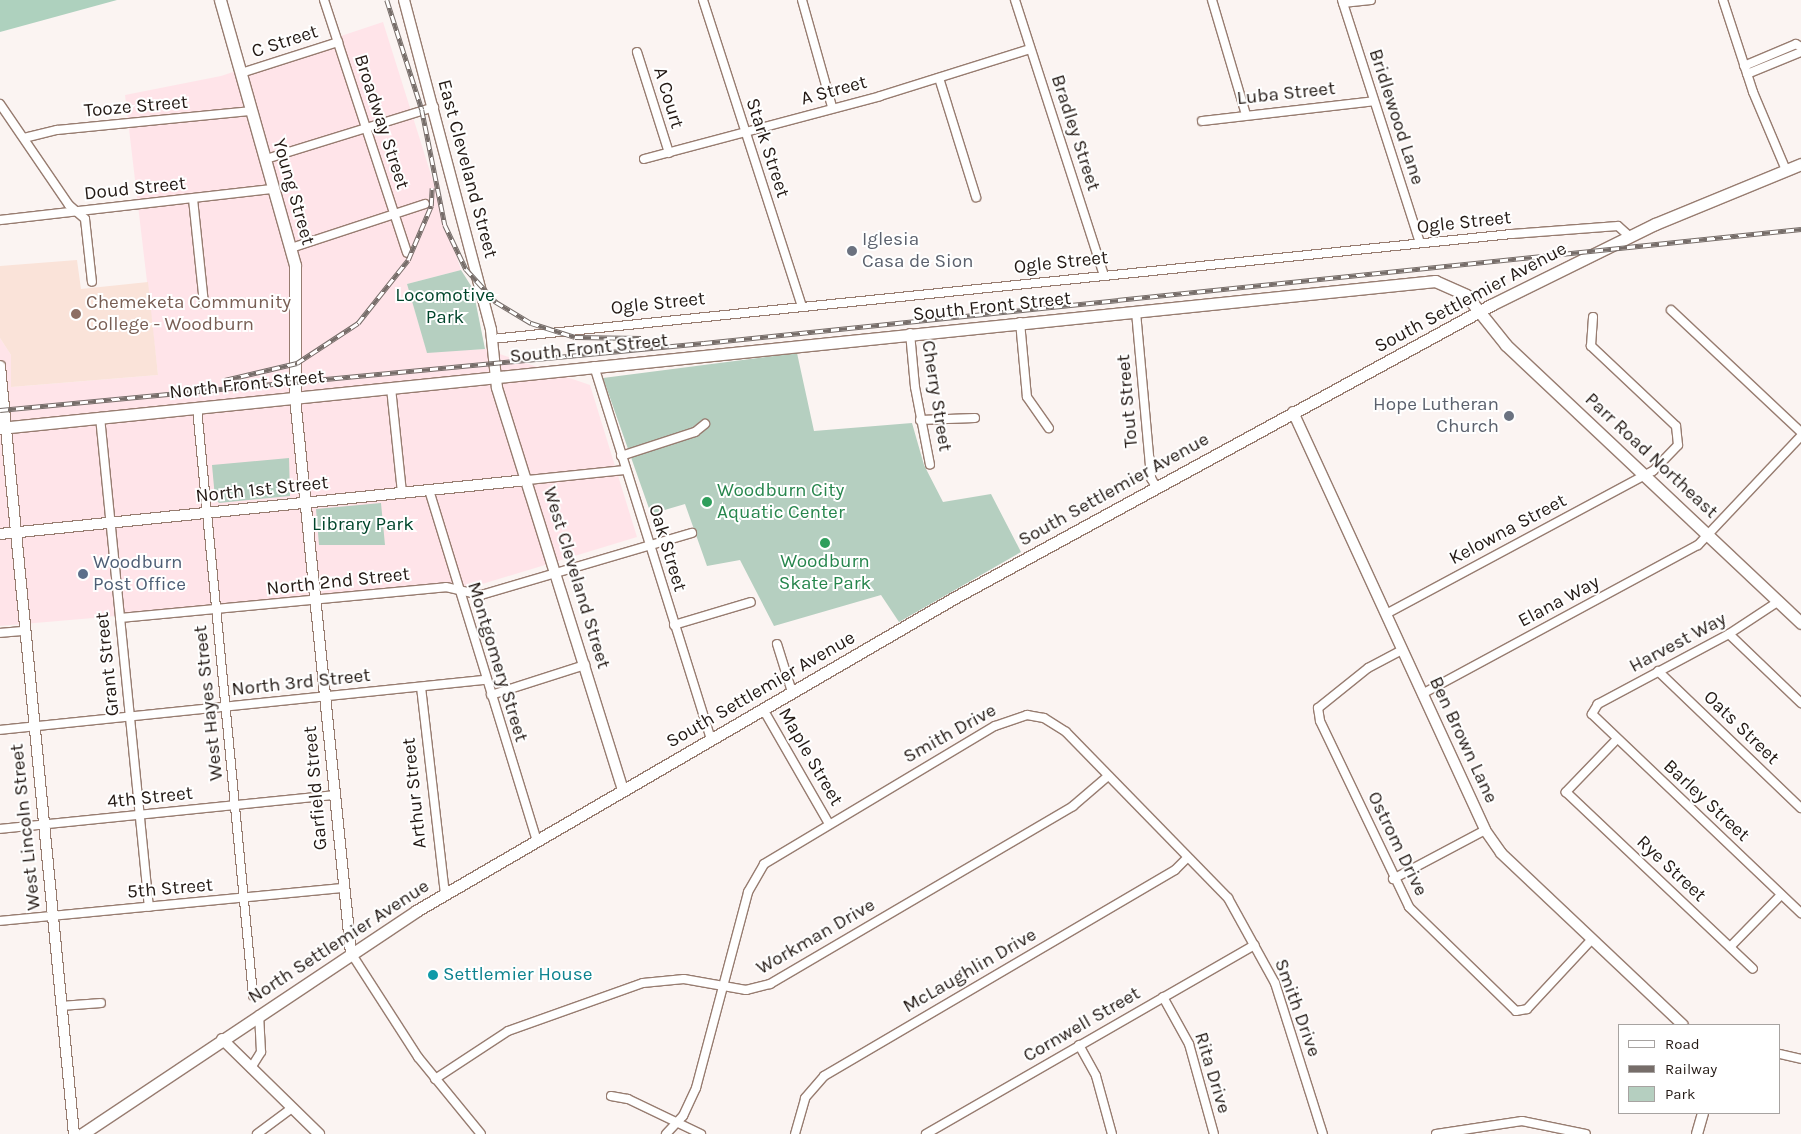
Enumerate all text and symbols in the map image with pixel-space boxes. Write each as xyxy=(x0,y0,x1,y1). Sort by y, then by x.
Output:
street label: C Street xyxy=(249,21,321,63)
street label: Bridlewood Lane xyxy=(1363,46,1429,188)
street label: Broadway Street xyxy=(348,52,414,192)
street label: A Court xyxy=(648,65,688,131)
street label: A Street xyxy=(798,71,870,111)
street label: Bradley Street xyxy=(1045,72,1105,194)
street label: East Cleveland Street xyxy=(432,77,502,261)
street label: Luba Street xyxy=(1236,78,1336,110)
street label: Tooze Street xyxy=(83,91,189,123)
street label: Stark Street xyxy=(740,95,794,201)
street label: Young Street xyxy=(267,136,319,248)
street label: Doud Street xyxy=(83,172,187,206)
street label: Ogle Street xyxy=(1416,207,1512,239)
place label: Iglesia Casa de Sion xyxy=(862,229,974,273)
street label: South Settlemier Avenue xyxy=(1371,238,1571,358)
marker: Iglesia Casa de Sion xyxy=(846,245,858,257)
street label: Ogle Street xyxy=(1013,247,1109,279)
park label: Locomotive Park xyxy=(395,285,495,329)
street label: South Front Street xyxy=(912,287,1072,327)
street label: Ogle Street xyxy=(610,288,706,320)
place label: Chemeketa Community College - Woodburn xyxy=(86,292,291,336)
marker: Chemeketa Community College - Woodburn xyxy=(70,308,82,320)
street label: South Front Street xyxy=(509,329,669,369)
street label: Cherry Street xyxy=(916,339,956,453)
street label: Tout Street xyxy=(1113,353,1143,449)
street label: North Front Street xyxy=(168,366,326,404)
street label: Parr Road Northeast xyxy=(1580,388,1722,524)
place label: Hope Lutheran Church xyxy=(1373,394,1499,438)
marker: Hope Lutheran Church xyxy=(1503,410,1515,422)
street label: South Settlemier Avenue xyxy=(1015,428,1213,552)
street label: North 1st Street xyxy=(194,472,330,508)
place label: Woodburn City Aquatic Center xyxy=(717,480,845,524)
street label: West Cleveland Street xyxy=(537,484,615,672)
street label: Kelowna Street xyxy=(1446,490,1570,570)
marker: Woodburn City Aquatic Center xyxy=(701,496,713,508)
street label: Oak Street xyxy=(643,502,691,594)
park label: Library Park xyxy=(312,514,414,536)
marker: Woodburn Skate Park xyxy=(819,537,831,549)
place label: Woodburn Skate Park xyxy=(779,551,871,595)
place label: Woodburn Post Office xyxy=(93,552,186,596)
street label: North 2nd Street xyxy=(265,563,411,601)
marker: Woodburn Post Office xyxy=(77,568,89,580)
street label: Elana Way xyxy=(1515,571,1603,633)
street label: Montgomery Street xyxy=(462,579,532,745)
street label: Harvest Way xyxy=(1626,608,1730,678)
street label: Grant Street xyxy=(91,611,125,717)
street label: West Hayes Street xyxy=(189,624,229,782)
street label: South Settlemier Avenue xyxy=(663,627,859,753)
street label: North 3rd Street xyxy=(230,664,372,702)
street label: Ben Brown Lane xyxy=(1424,673,1502,807)
street label: Oats Street xyxy=(1698,686,1784,770)
street label: Smith Drive xyxy=(900,699,1000,769)
street label: Maple Street xyxy=(773,704,847,810)
street label: Garfield Street xyxy=(299,725,333,851)
street label: Arthur Street xyxy=(398,736,432,850)
street label: West Lincoln Street xyxy=(6,743,46,911)
street label: Barley Street xyxy=(1658,755,1754,847)
street label: 4th Street xyxy=(106,782,194,814)
street label: Ostrom Drive xyxy=(1362,788,1432,900)
street label: Rye Street xyxy=(1631,831,1711,907)
street label: 5th Street xyxy=(126,874,214,904)
street label: North Settlemier Avenue xyxy=(244,875,434,1009)
street label: Workman Drive xyxy=(753,894,879,980)
street label: McLaughlin Drive xyxy=(899,924,1041,1018)
street label: Smith Drive xyxy=(1269,956,1325,1060)
place label: Settlemier House xyxy=(443,964,593,986)
marker: Settlemier House xyxy=(427,969,439,981)
street label: Cornwell Street xyxy=(1019,982,1145,1068)
legend xyxy=(1618,1024,1781,1114)
street label: Rita Drive xyxy=(1189,1030,1235,1116)
text: Road xyxy=(1665,1035,1700,1053)
text: Railway xyxy=(1665,1060,1717,1078)
text: Park xyxy=(1665,1085,1695,1103)

